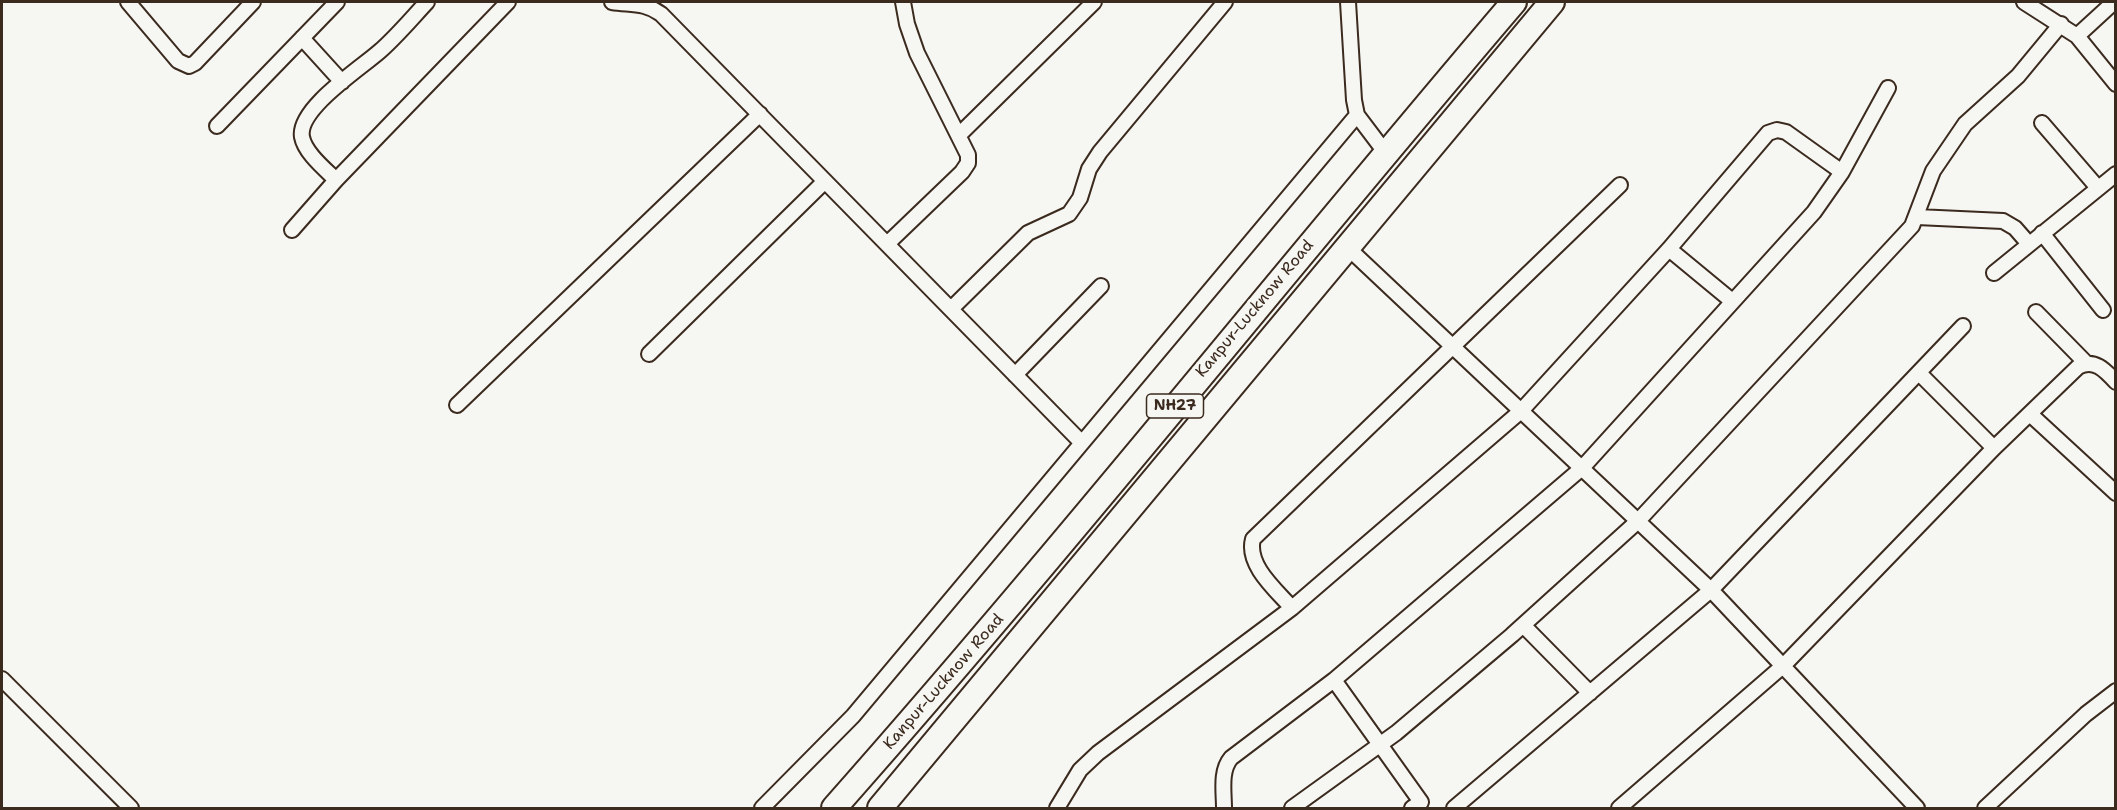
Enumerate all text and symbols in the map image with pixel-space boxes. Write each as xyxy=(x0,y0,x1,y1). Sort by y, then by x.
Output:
street label: Kanpur-Lucknow Road xyxy=(1192,236,1318,382)
road number: NH27 xyxy=(1146,394,1204,418)
street label: Kanpur-Lucknow Road xyxy=(880,610,1008,754)

